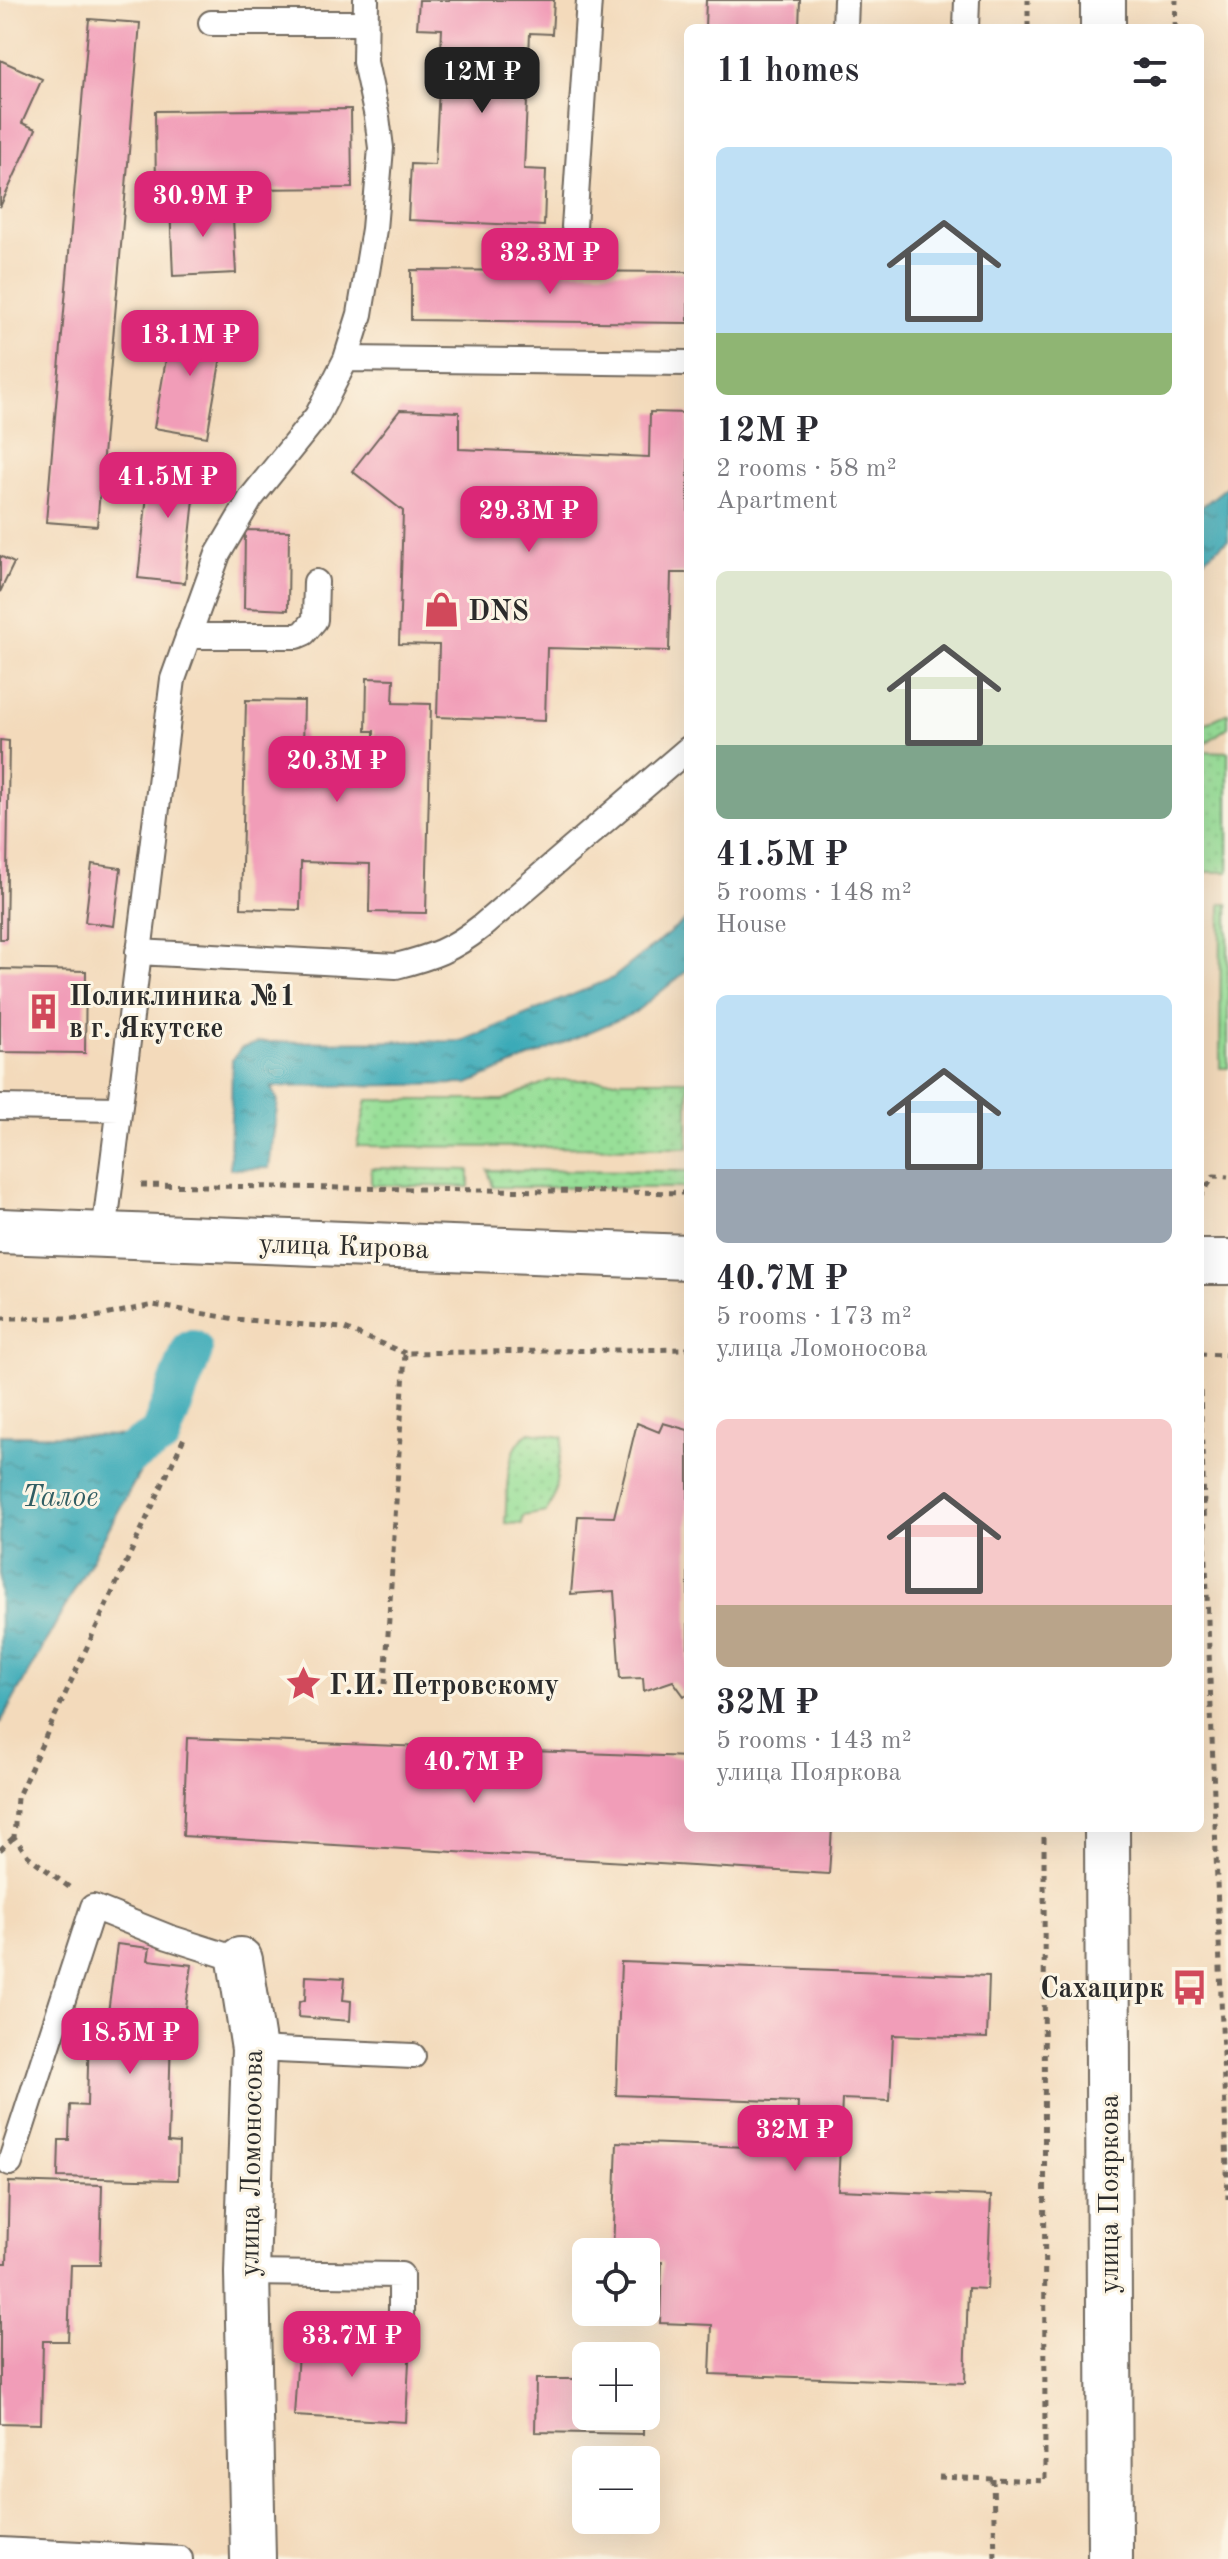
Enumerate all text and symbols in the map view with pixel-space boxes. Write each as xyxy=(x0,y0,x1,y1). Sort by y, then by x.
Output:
pin: 12M ₽ xyxy=(426,47,538,115)
icon: filters xyxy=(1128,50,1172,94)
text: 11 homes xyxy=(716,55,859,89)
text: 12M ₽ xyxy=(443,60,521,86)
pin: 30.9M ₽ xyxy=(129,171,277,239)
text: 30.9M ₽ xyxy=(152,184,254,210)
icon: home xyxy=(872,199,1016,343)
pin: 32.3M ₽ xyxy=(476,228,624,296)
text: 32.3M ₽ xyxy=(499,241,601,267)
pin: 13.1M ₽ xyxy=(116,310,264,378)
text: 13.1M ₽ xyxy=(139,323,241,349)
text: 12M ₽ xyxy=(716,415,819,449)
pin: 41.5M ₽ xyxy=(94,452,242,520)
text: 2 rooms · 58 m² xyxy=(716,456,897,482)
text: 41.5M ₽ xyxy=(117,465,219,491)
pin: 29.3M ₽ xyxy=(455,486,603,554)
text: Apartment xyxy=(716,488,838,514)
text: 29.3M ₽ xyxy=(478,499,580,525)
shop icon: DNS xyxy=(423,591,461,629)
place label: DNS xyxy=(468,599,529,627)
icon: home xyxy=(872,623,1016,767)
pin: 20.3M ₽ xyxy=(263,736,411,804)
text: 20.3M ₽ xyxy=(286,749,388,775)
text: 41.5M ₽ xyxy=(716,839,848,873)
text: 5 rooms · 148 m² xyxy=(716,880,912,906)
text: House xyxy=(716,912,787,938)
place label: Поликлиника №1 в г. Якутске xyxy=(69,983,296,1044)
building icon: Поликлиника №1 в г. Якутске xyxy=(24,992,62,1030)
icon: home xyxy=(872,1047,1016,1191)
street label: улица Кирова xyxy=(258,1231,430,1265)
text: 40.7M ₽ xyxy=(716,1263,848,1297)
text: 5 rooms · 173 m² xyxy=(716,1304,912,1330)
text: улица Ломоносова xyxy=(716,1336,927,1362)
icon: home xyxy=(872,1471,1016,1615)
water label: Талое xyxy=(22,1483,98,1513)
place icon: Г.И. Петровскому xyxy=(284,1665,322,1703)
place label: Г.И. Петровскому xyxy=(329,1673,559,1701)
text: 32M ₽ xyxy=(716,1687,819,1721)
text: 5 rooms · 143 m² xyxy=(716,1728,912,1754)
pin: 40.7M ₽ xyxy=(400,1737,548,1805)
text: 40.7M ₽ xyxy=(423,1750,525,1776)
text: улица Пояркова xyxy=(716,1760,901,1786)
bus stop icon: Сахацирк xyxy=(1171,1968,1209,2006)
place label: Сахацирк xyxy=(1040,1975,1164,2004)
pin: 18.5M ₽ xyxy=(56,2008,204,2076)
text: 18.5M ₽ xyxy=(79,2021,181,2047)
street label: улица Ломоносова xyxy=(237,2049,269,2277)
street label: улица Пояркова xyxy=(1097,2094,1125,2294)
pin: 32M ₽ xyxy=(739,2105,851,2173)
text: 32M ₽ xyxy=(756,2118,834,2144)
map controls xyxy=(572,2238,660,2534)
button: locate xyxy=(572,2238,660,2326)
pin: 33.7M ₽ xyxy=(278,2311,426,2379)
text: 33.7M ₽ xyxy=(301,2324,403,2350)
button: + xyxy=(572,2342,660,2430)
button: − xyxy=(572,2446,660,2534)

